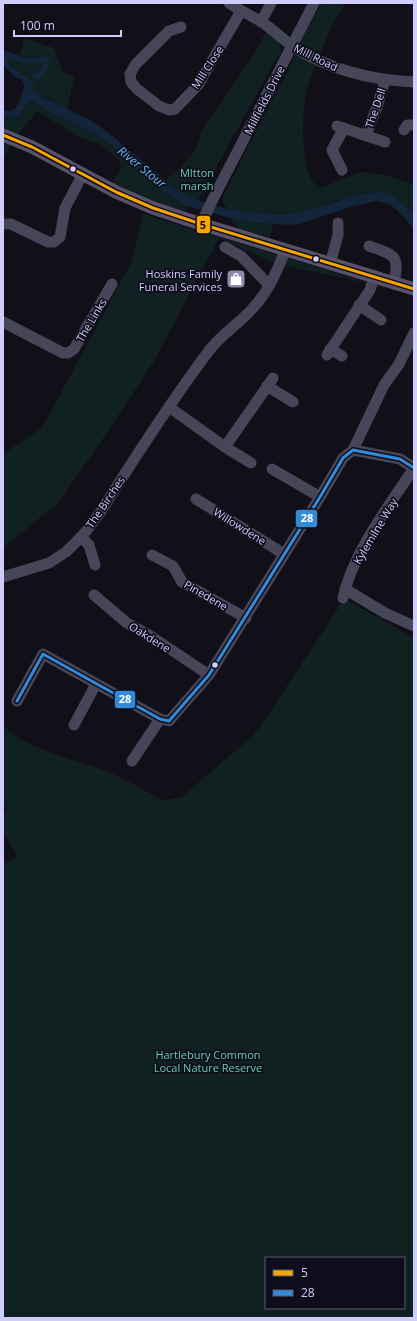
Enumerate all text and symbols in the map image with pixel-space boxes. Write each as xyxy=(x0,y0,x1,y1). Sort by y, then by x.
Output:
scale bar xyxy=(14,12,121,38)
text: 100 m xyxy=(20,17,55,34)
street label: Mill Road xyxy=(291,40,341,74)
street label: Mill Close xyxy=(187,42,227,92)
street label: Millfields Drive xyxy=(240,63,288,137)
street label: The Dell xyxy=(361,86,389,130)
water label: River Stour xyxy=(114,142,171,193)
unlabelled marker xyxy=(68,164,78,174)
park label: MItton marsh xyxy=(180,165,214,193)
line badge: 5 xyxy=(196,215,211,234)
text: 5 xyxy=(200,217,206,232)
unlabelled marker xyxy=(311,254,321,264)
place label: Hoskins Family Funeral Services xyxy=(139,266,222,294)
shop icon: Hoskins Family Funeral Services xyxy=(225,268,247,290)
street label: The Links xyxy=(72,296,110,344)
street label: The Birches xyxy=(82,473,128,531)
street label: Kylemilne Way xyxy=(349,495,401,567)
street label: Willowdene xyxy=(211,504,269,548)
line badge: 28 xyxy=(295,509,318,528)
text: 28 xyxy=(301,510,313,525)
street label: Pinedene xyxy=(181,576,231,614)
street label: Oakdene xyxy=(126,618,174,656)
unlabelled marker xyxy=(210,660,220,670)
line badge: 28 xyxy=(114,690,136,709)
text: 28 xyxy=(119,691,131,706)
park label: Hartlebury Common Local Nature Reserve xyxy=(154,1047,262,1075)
legend xyxy=(265,1257,405,1309)
text: 5 xyxy=(301,1264,308,1281)
text: 28 xyxy=(301,1284,315,1301)

